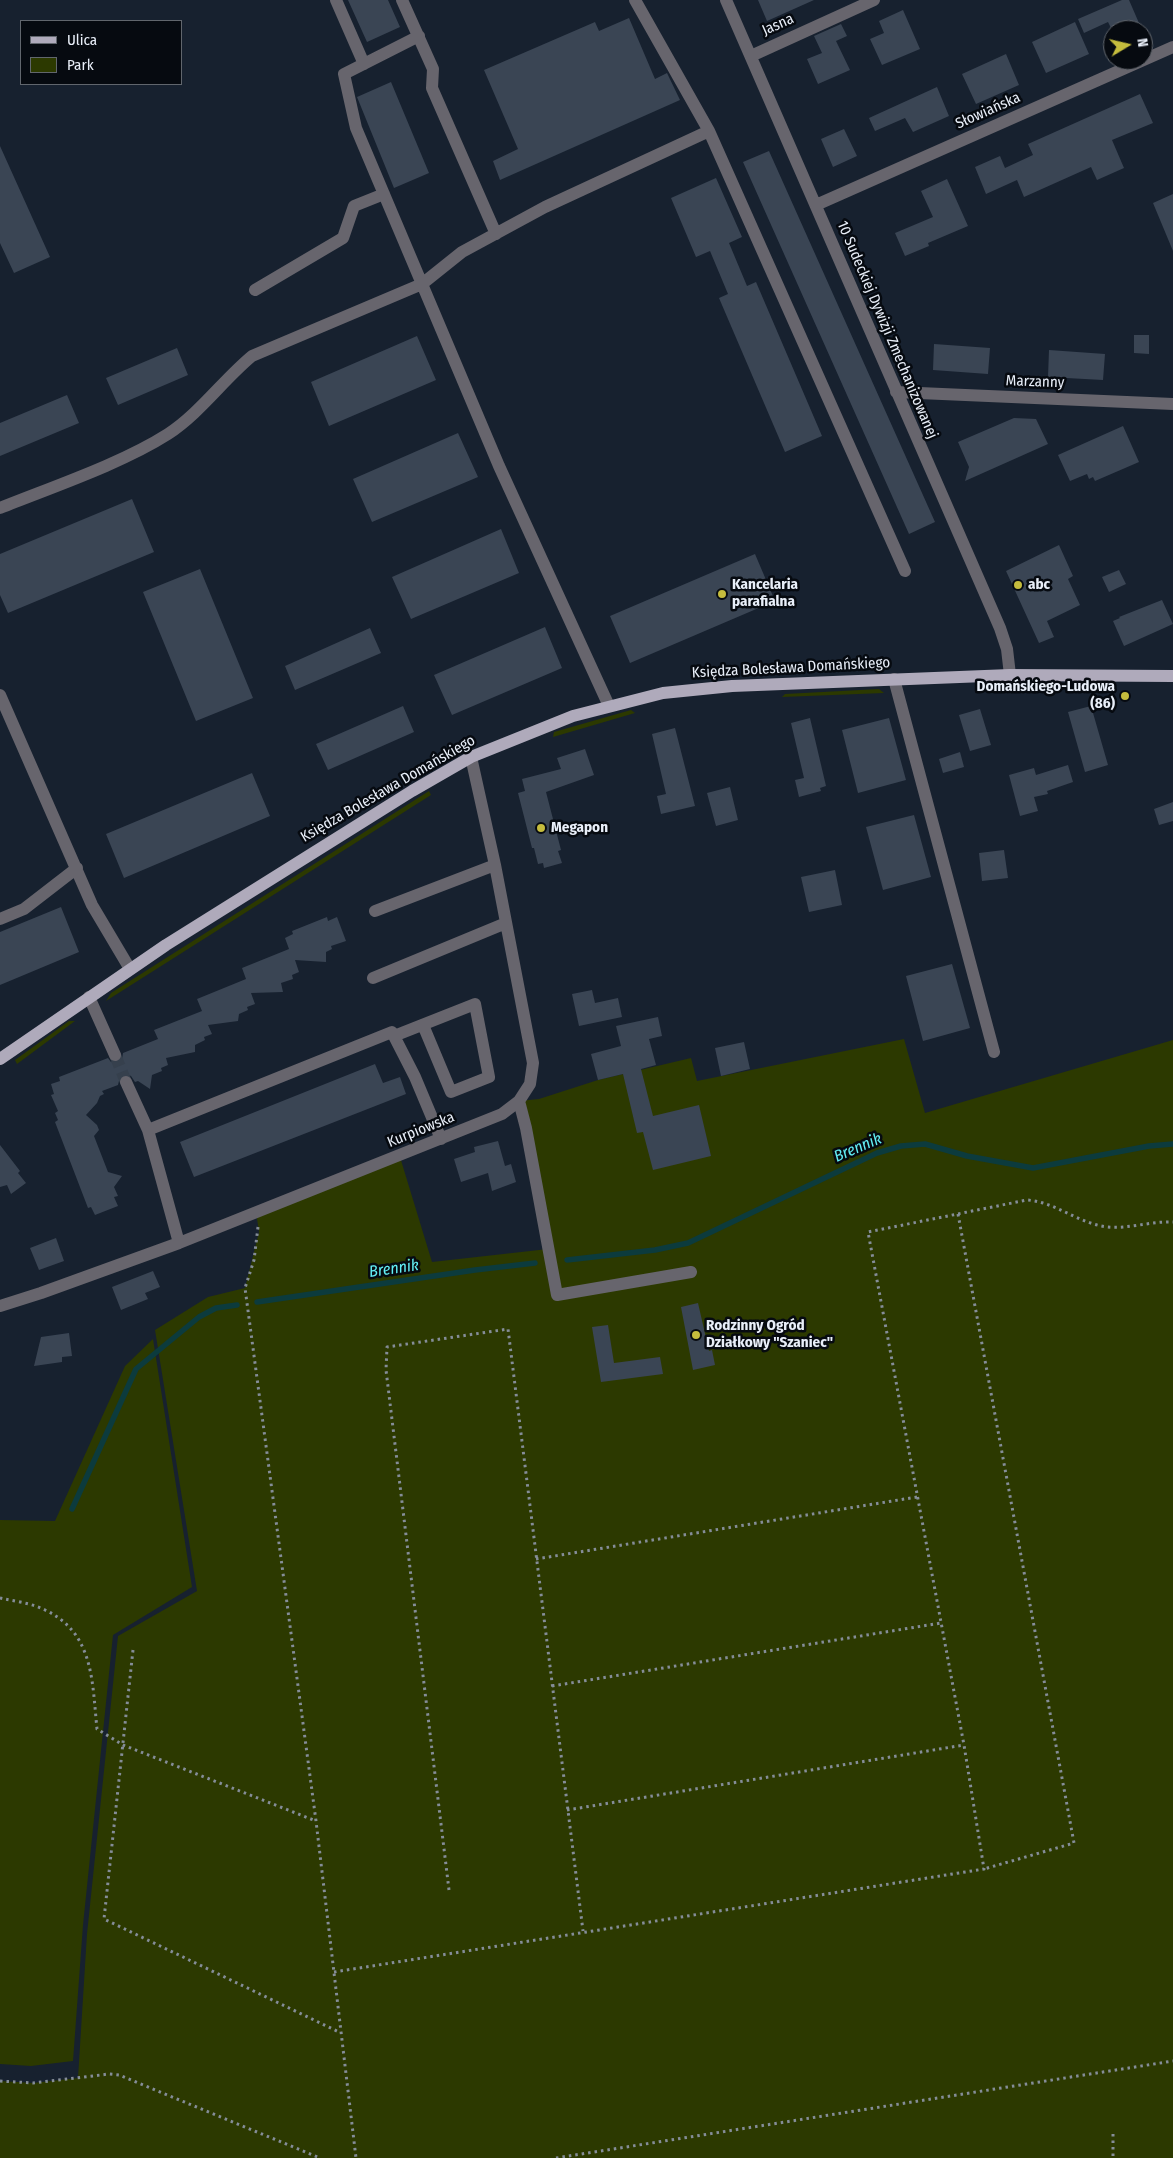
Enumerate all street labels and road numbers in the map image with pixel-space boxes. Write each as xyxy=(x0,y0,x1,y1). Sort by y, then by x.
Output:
street label: Jasna xyxy=(759,10,797,40)
street label: Słowiańska xyxy=(953,89,1023,133)
street label: 10 Sudeckiej Dywizji Zmechanizowanej xyxy=(833,218,941,442)
street label: Marzanny xyxy=(1005,372,1065,392)
street label: Księdza Bolesława Domańskiego xyxy=(691,654,891,682)
street label: Księdza Bolesława Domańskiego xyxy=(298,732,478,846)
street label: Kurpiowska xyxy=(385,1108,457,1152)

